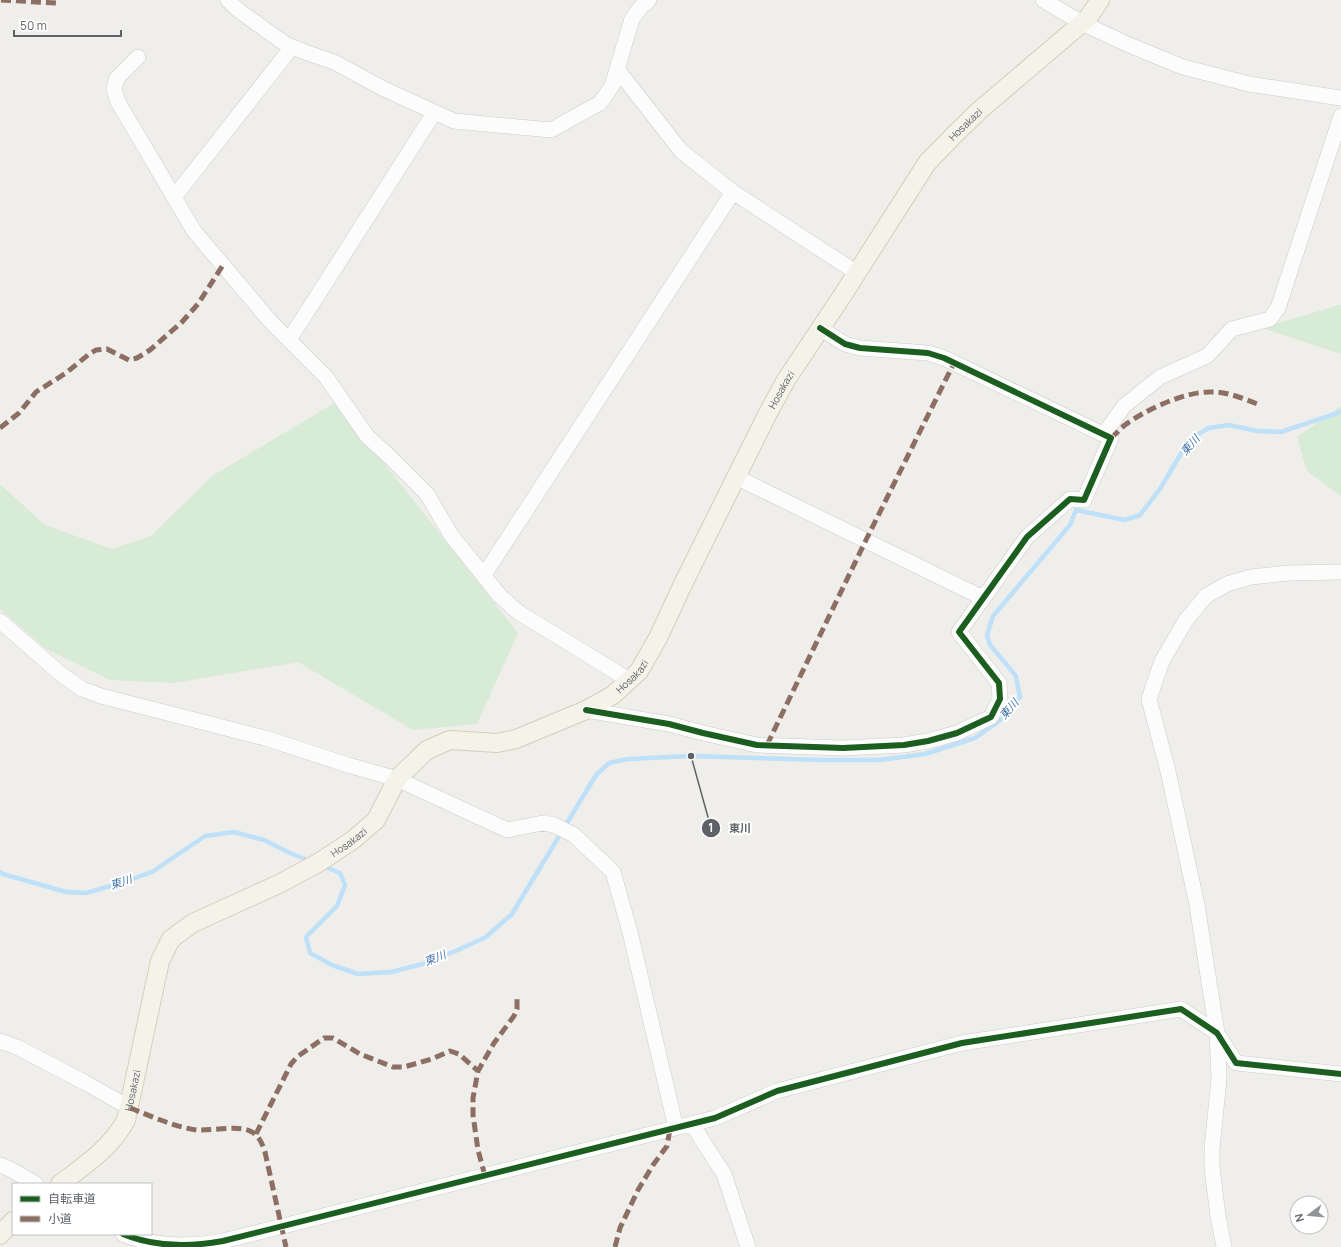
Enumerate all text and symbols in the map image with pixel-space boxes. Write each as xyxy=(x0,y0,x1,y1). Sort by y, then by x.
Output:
scale bar xyxy=(14,12,121,38)
text: 50 m xyxy=(20,17,47,34)
street label: Hosakazi xyxy=(945,105,985,144)
street label: Hosakazi xyxy=(765,368,797,411)
water label: 東川 xyxy=(1177,431,1203,458)
street label: Hosakazi xyxy=(613,657,651,696)
water label: 東川 xyxy=(996,695,1022,722)
callout: 東川 xyxy=(701,817,759,840)
text: 1 xyxy=(708,819,714,836)
text: 東川 xyxy=(729,820,751,835)
street label: Hosakazi xyxy=(328,824,370,860)
water label: 東川 xyxy=(108,871,135,892)
water label: 東川 xyxy=(422,946,449,969)
street label: Hosakazi xyxy=(121,1069,144,1112)
legend xyxy=(12,1183,152,1235)
text: 自転車道 xyxy=(48,1190,96,1207)
north arrow xyxy=(1289,1195,1329,1235)
text: 小道 xyxy=(48,1210,72,1227)
text: N xyxy=(1291,1212,1307,1224)

